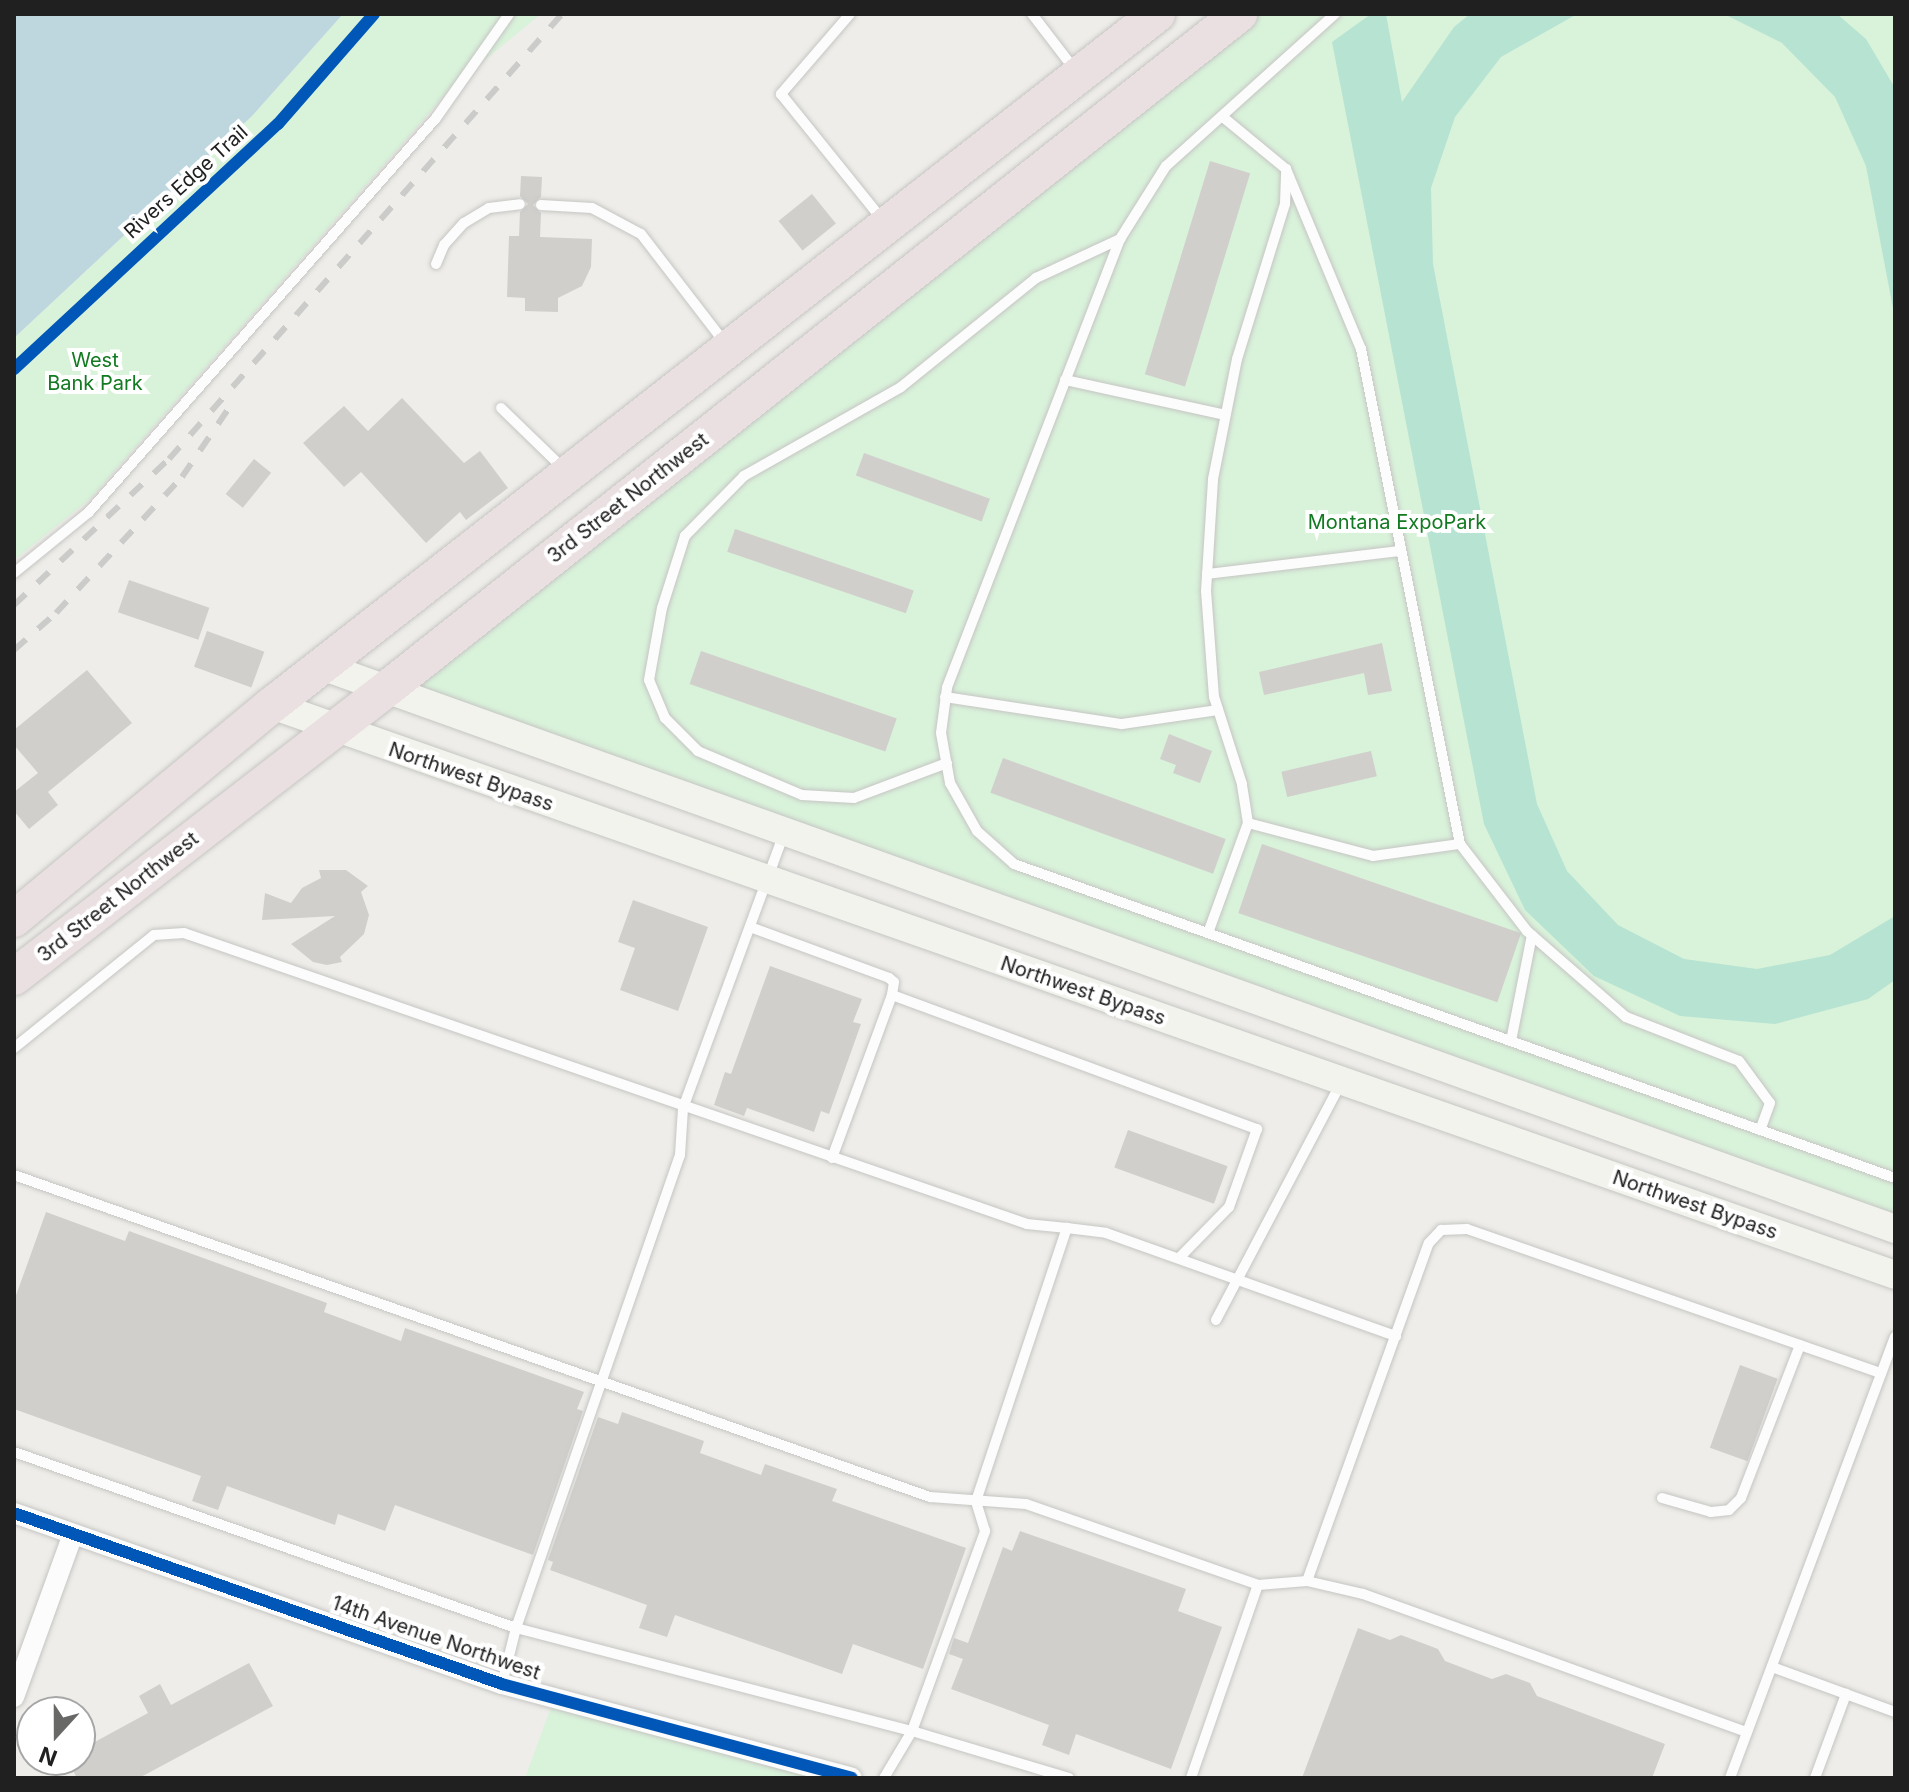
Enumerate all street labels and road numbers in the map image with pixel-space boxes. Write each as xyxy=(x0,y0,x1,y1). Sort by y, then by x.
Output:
street label: Rivers Edge Trail xyxy=(119,120,253,244)
street label: 3rd Street Northwest xyxy=(543,428,713,568)
street label: Northwest Bypass xyxy=(385,738,557,816)
street label: 3rd Street Northwest xyxy=(33,827,203,967)
street label: Northwest Bypass xyxy=(997,952,1169,1030)
street label: Northwest Bypass xyxy=(1609,1166,1781,1244)
street label: 14th Avenue Northwest xyxy=(329,1591,543,1685)

